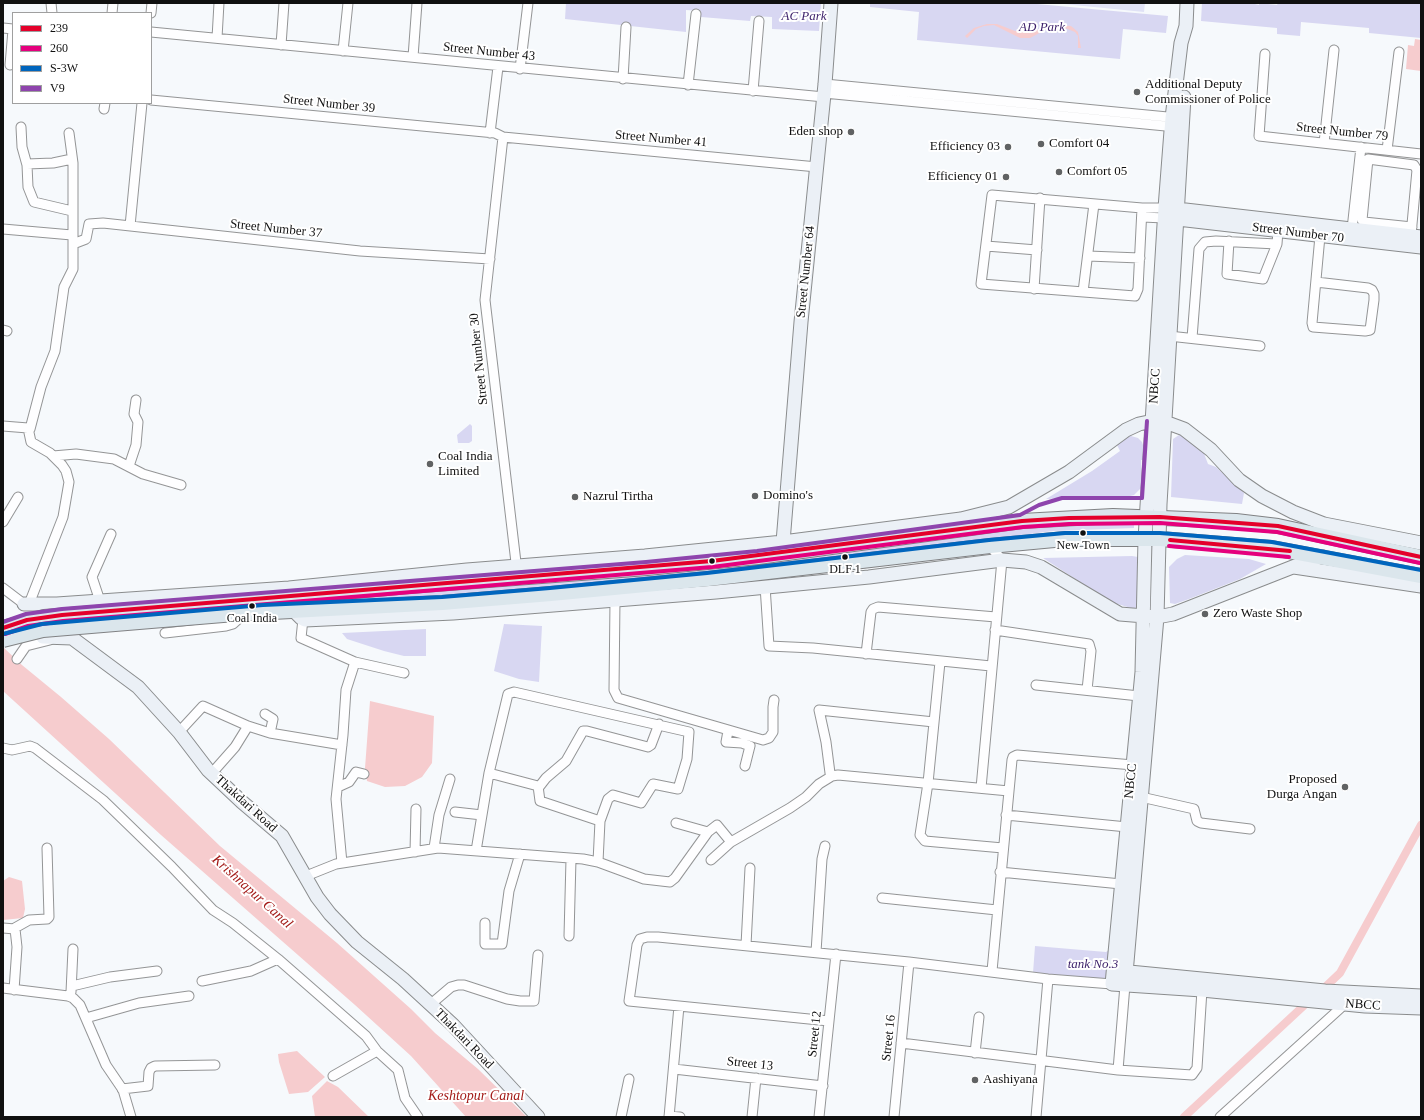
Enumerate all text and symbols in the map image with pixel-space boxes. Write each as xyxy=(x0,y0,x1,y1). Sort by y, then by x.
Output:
park label: AC Park xyxy=(780,9,828,25)
legend xyxy=(12,12,152,104)
park label: AD Park xyxy=(1018,20,1066,36)
text: 239 xyxy=(50,21,68,35)
street label: Street Number 43 xyxy=(434,39,544,65)
text: 260 xyxy=(50,41,68,55)
text: S-3W xyxy=(50,61,78,75)
place label: Additional Deputy Commissioner of Police xyxy=(1145,77,1288,108)
text: V9 xyxy=(50,81,65,95)
marker: Additional Deputy Commissioner of Police xyxy=(1132,87,1142,97)
street label: Street Number 39 xyxy=(274,91,384,117)
street label: Street Number 79 xyxy=(1287,119,1397,145)
place label: Eden shop xyxy=(779,124,843,140)
street label: Street Number 41 xyxy=(606,126,716,152)
marker: Eden shop xyxy=(846,127,856,137)
place label: Comfort 04 xyxy=(1049,136,1118,152)
place label: Efficiency 03 xyxy=(924,139,1000,155)
marker: Comfort 04 xyxy=(1036,139,1046,149)
marker: Efficiency 03 xyxy=(1003,142,1013,152)
place label: Comfort 05 xyxy=(1067,164,1136,180)
marker: Comfort 05 xyxy=(1054,167,1064,177)
place label: Efficiency 01 xyxy=(922,169,998,185)
marker: Efficiency 01 xyxy=(1001,172,1011,182)
street label: Street Number 37 xyxy=(221,216,331,242)
street label: Street Number 64 xyxy=(793,217,819,327)
street label: Street Number 70 xyxy=(1243,219,1353,247)
street label: Street Number 30 xyxy=(466,304,492,414)
street label: NBCC xyxy=(1146,368,1164,404)
place label: Coal India Limited xyxy=(438,449,499,480)
marker: Coal India Limited xyxy=(425,459,435,469)
place label: Domino's xyxy=(763,488,820,504)
place label: Nazrul Tirtha xyxy=(583,489,662,505)
marker: Domino's xyxy=(750,491,760,501)
marker: Nazrul Tirtha xyxy=(570,492,580,502)
marker: New Town xyxy=(1078,528,1088,538)
place label: New Town xyxy=(1054,539,1112,553)
marker: DLF 1 xyxy=(840,552,850,562)
unlabelled marker xyxy=(707,556,717,566)
place label: DLF 1 xyxy=(829,563,861,577)
marker: Coal India xyxy=(247,601,257,611)
place label: Zero Waste Shop xyxy=(1213,606,1316,622)
marker: Zero Waste Shop xyxy=(1200,609,1210,619)
place label: Coal India xyxy=(224,612,280,626)
street label: NBCC xyxy=(1121,763,1141,799)
street label: Thakdari Road xyxy=(208,769,284,839)
place label: Proposed Durga Angan xyxy=(1256,772,1337,803)
marker: Proposed Durga Angan xyxy=(1340,782,1350,792)
water label: Krishnapur Canal xyxy=(204,848,300,936)
park label: tank No.3 xyxy=(1063,957,1123,973)
street label: NBCC xyxy=(1345,996,1381,1014)
street label: Thakdari Road xyxy=(428,1002,500,1076)
street label: Street 12 xyxy=(804,1006,826,1062)
street label: Street 16 xyxy=(878,1010,900,1066)
street label: Street 13 xyxy=(722,1053,778,1075)
place label: Aashiyana xyxy=(983,1072,1045,1088)
marker: Aashiyana xyxy=(970,1075,980,1085)
water label: Keshtopur Canal xyxy=(422,1088,530,1104)

